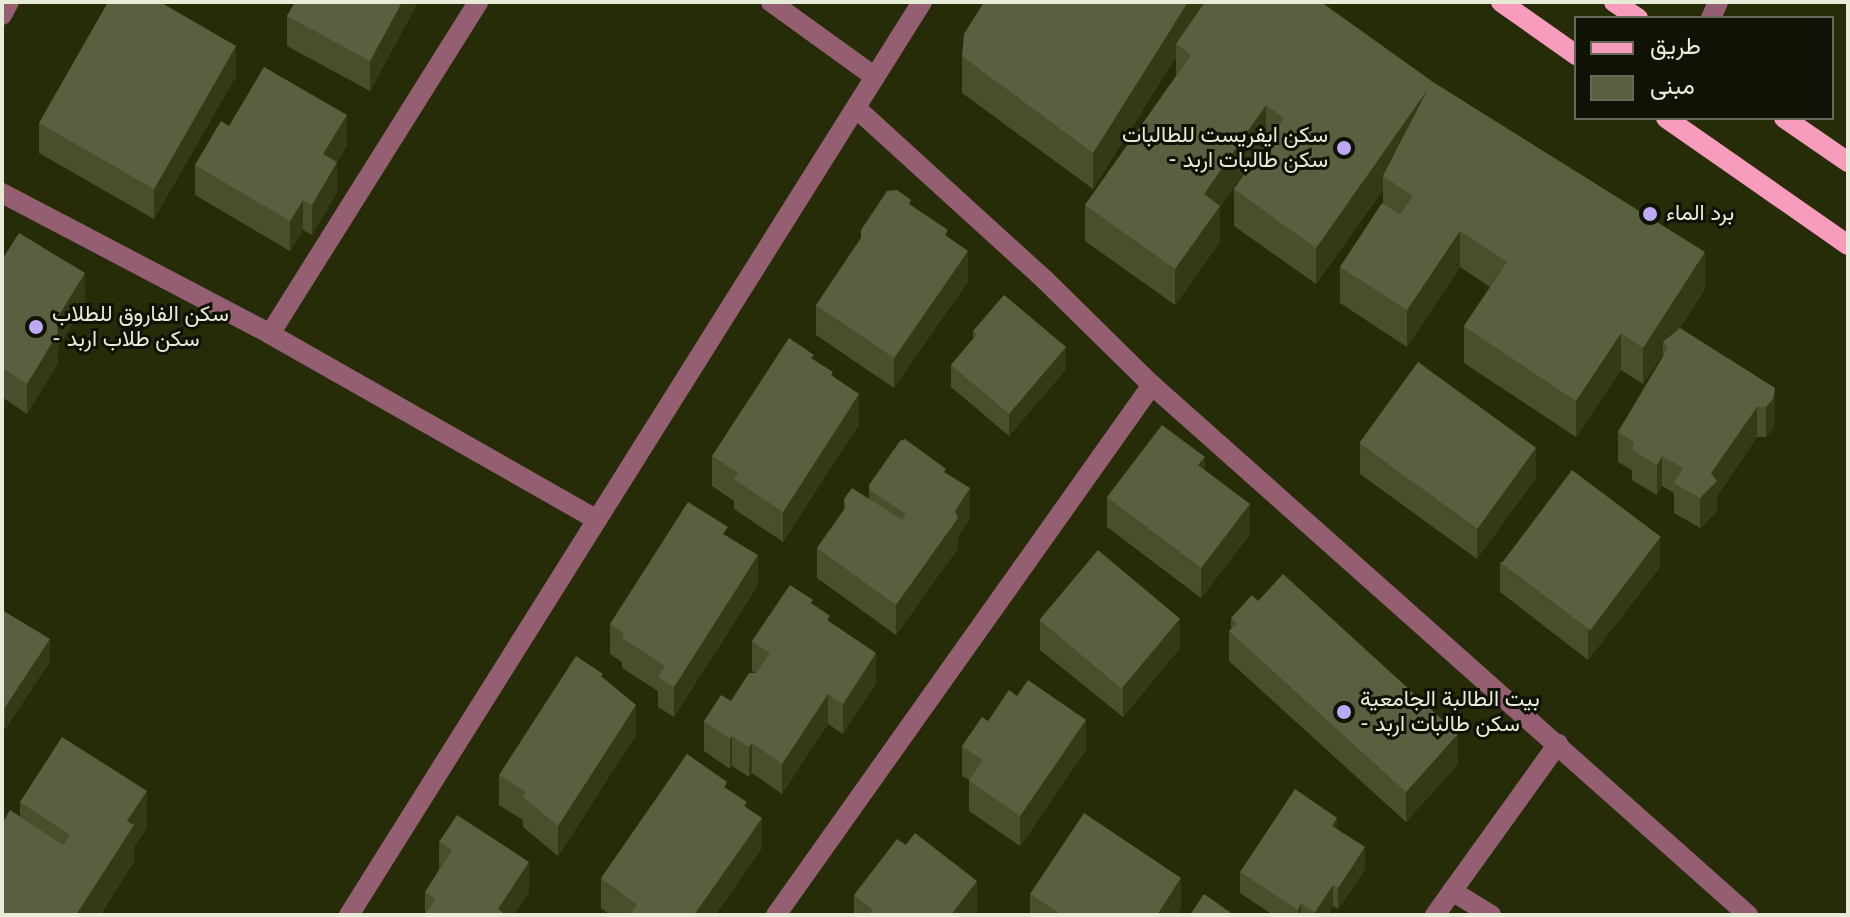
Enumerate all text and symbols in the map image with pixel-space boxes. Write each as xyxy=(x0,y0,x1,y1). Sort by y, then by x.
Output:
legend xyxy=(1574,16,1834,120)
text: طريق xyxy=(1650,32,1701,61)
text: مبنى xyxy=(1650,72,1695,101)
place label: سكن ايفريست للطالبات - سكن طالبات اربد xyxy=(1122,122,1328,174)
marker: سكن ايفريست للطالبات - سكن طالبات اربد xyxy=(1335,139,1353,157)
place label: برد الماء xyxy=(1666,201,1734,227)
marker: برد الماء xyxy=(1641,205,1659,223)
place label: سكن الفاروق للطلاب - سكن طلاب اربد xyxy=(52,301,229,352)
marker: سكن الفاروق للطلاب - سكن طلاب اربد xyxy=(27,318,45,336)
place label: بيت الطالبة الجامعية - سكن طالبات اربد xyxy=(1360,686,1540,738)
marker: بيت الطالبة الجامعية - سكن طالبات اربد xyxy=(1335,703,1353,721)

